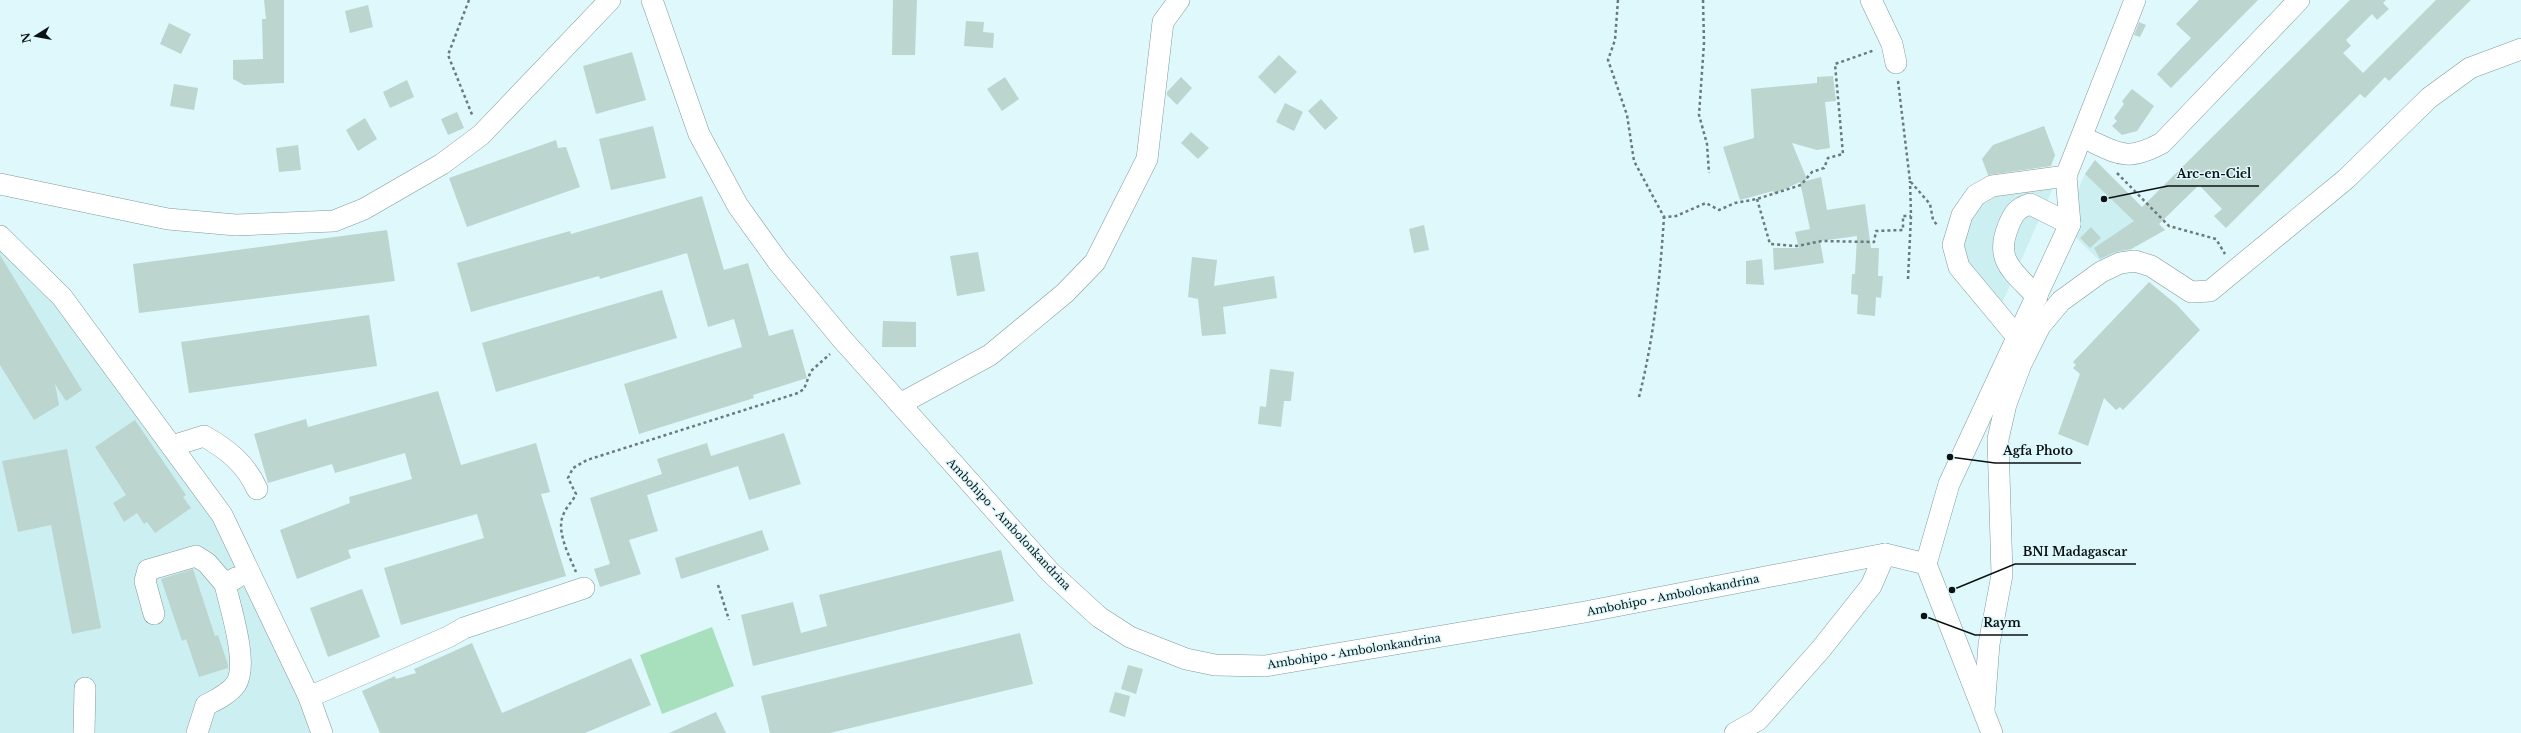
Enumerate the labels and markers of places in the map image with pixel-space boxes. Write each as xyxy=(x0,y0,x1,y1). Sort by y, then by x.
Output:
callout: Arc-en-Ciel xyxy=(2168,162,2259,186)
callout: Agfa Photo xyxy=(1995,439,2081,463)
callout: BNI Madagascar xyxy=(2015,540,2136,564)
callout: Raym xyxy=(1975,611,2028,635)

